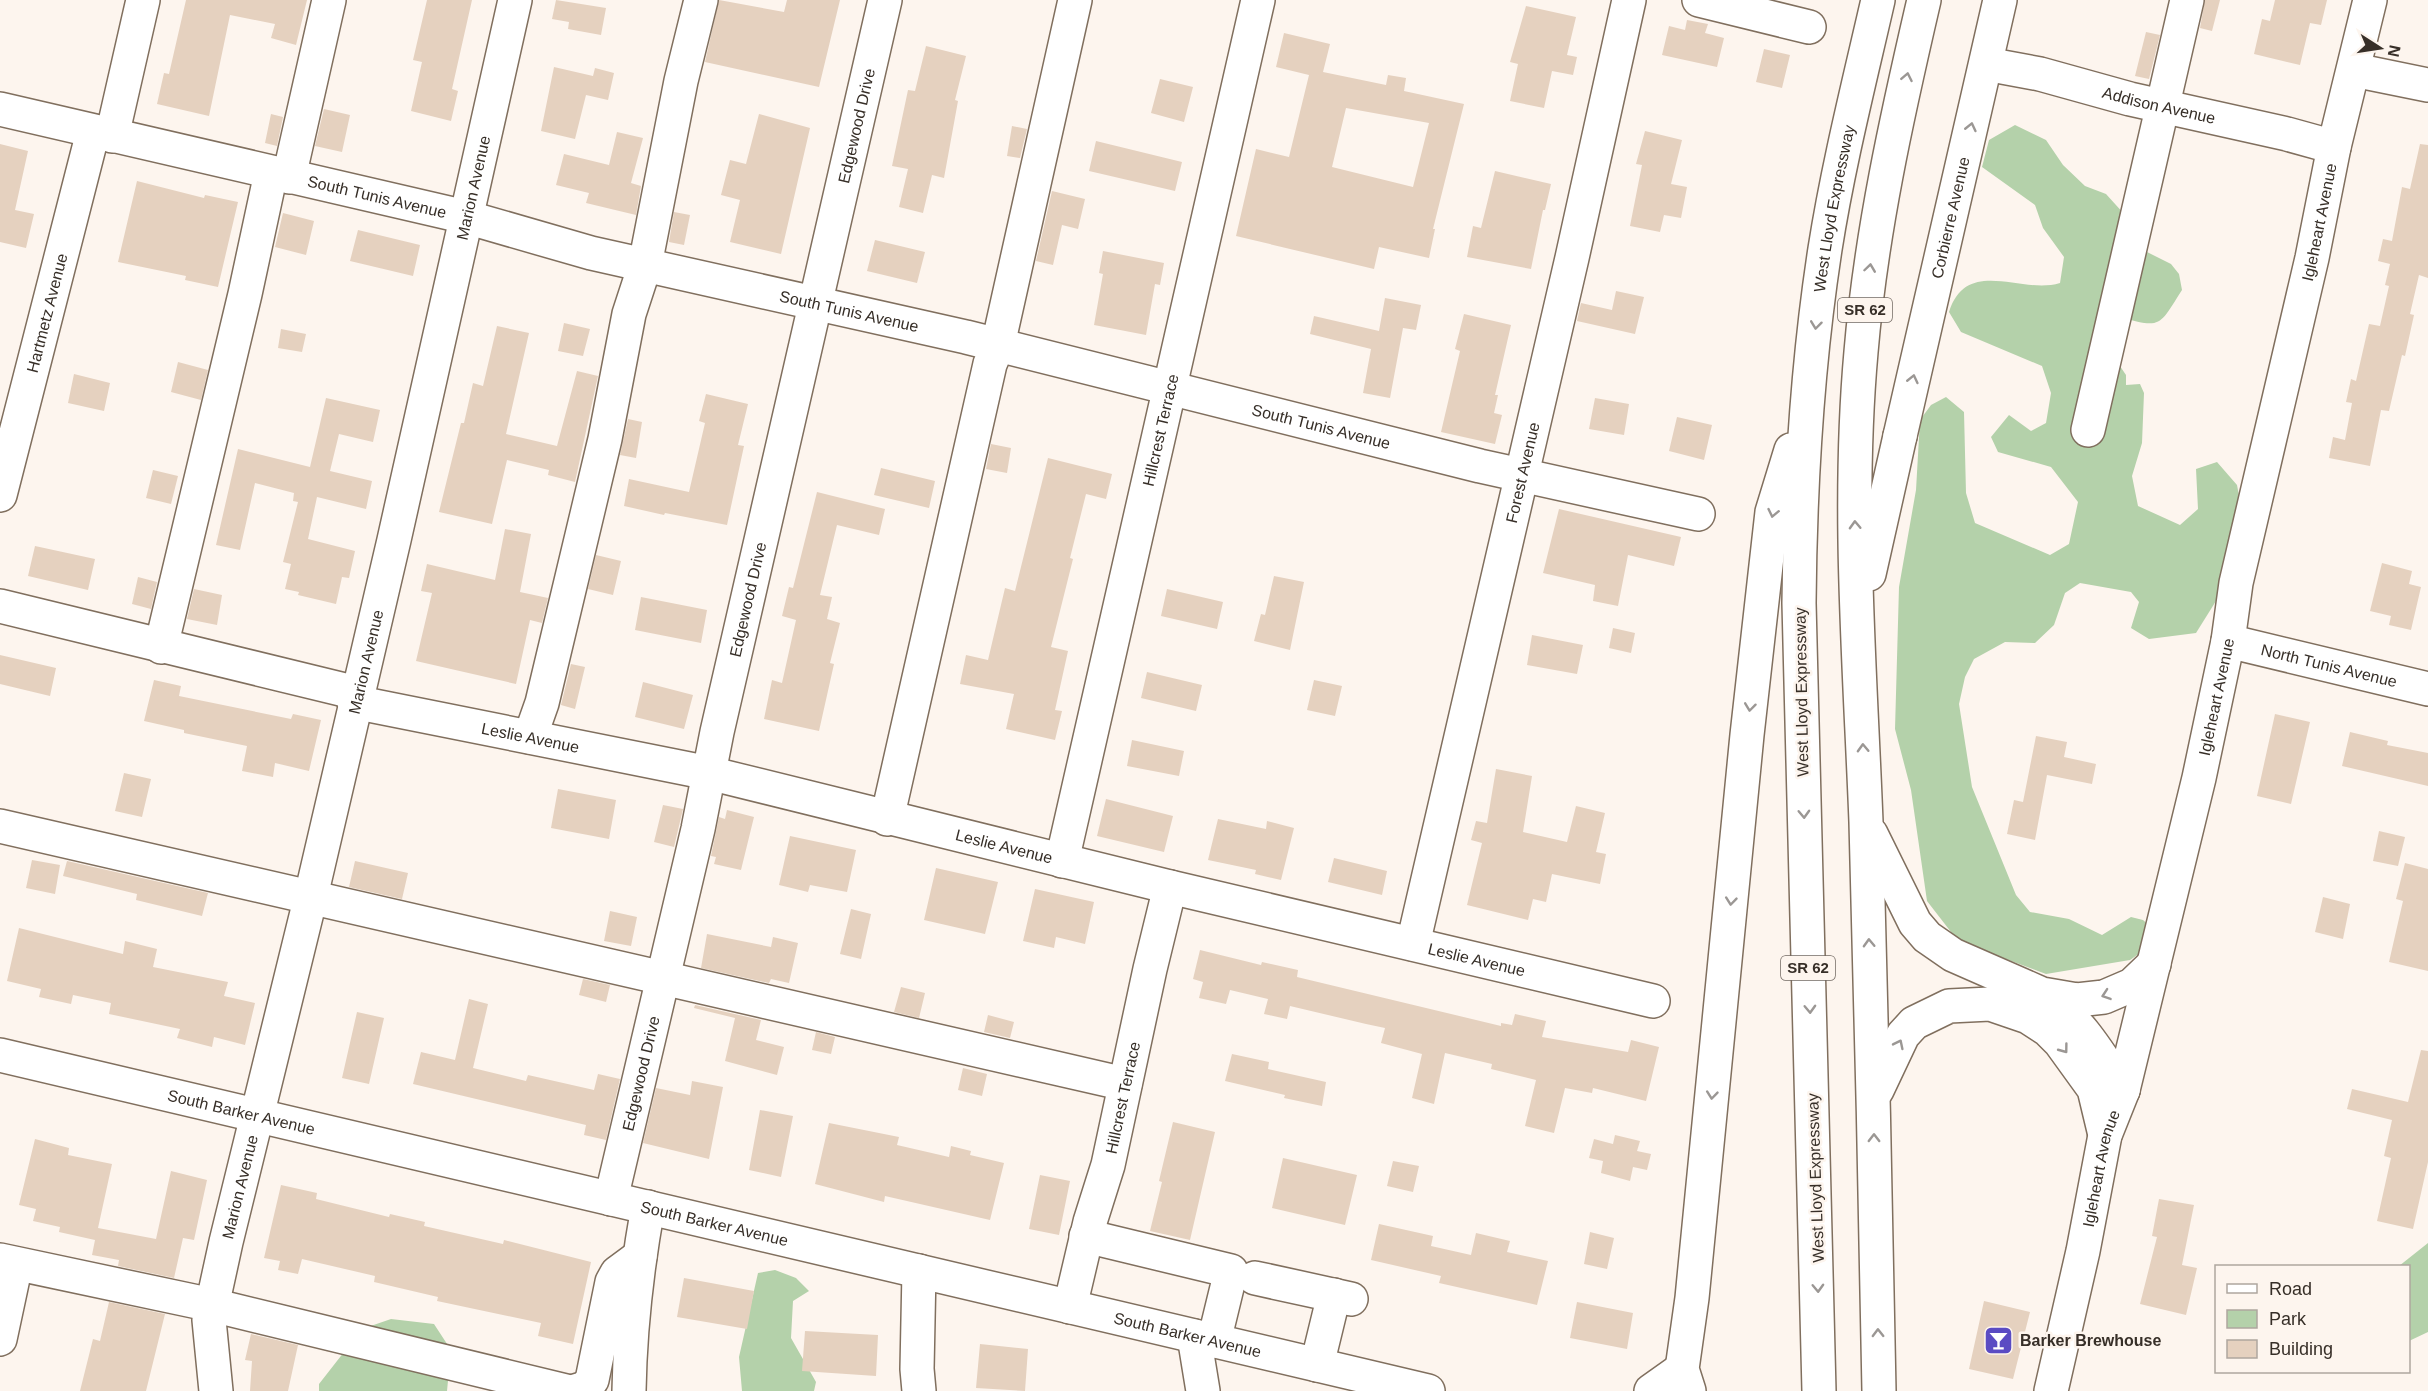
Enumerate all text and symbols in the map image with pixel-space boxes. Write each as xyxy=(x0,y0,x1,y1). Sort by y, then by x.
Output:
north arrow xyxy=(2350,18,2410,78)
text: N xyxy=(2385,44,2404,58)
street label: Edgewood Drive xyxy=(835,67,878,185)
one-way arrow xyxy=(1900,72,1913,82)
street label: Addison Avenue xyxy=(2101,84,2217,127)
one-way arrow xyxy=(1964,122,1977,132)
street label: West Lloyd Expressway xyxy=(1811,123,1858,293)
street label: Marion Avenue xyxy=(453,134,493,242)
street label: Corbierre Avenue xyxy=(1928,155,1973,280)
street label: Igleheart Avenue xyxy=(2299,162,2340,283)
street label: South Tunis Avenue xyxy=(306,173,448,221)
street label: Hartmetz Avenue xyxy=(24,251,71,374)
one-way arrow xyxy=(1864,263,1876,273)
street label: South Tunis Avenue xyxy=(778,287,920,335)
road number: SR 62 xyxy=(1838,298,1892,322)
one-way arrow xyxy=(1810,321,1823,330)
street label: Hillcrest Terrace xyxy=(1140,372,1182,488)
one-way arrow xyxy=(1906,374,1919,384)
street label: South Tunis Avenue xyxy=(1250,401,1392,452)
street label: Forest Avenue xyxy=(1503,420,1543,525)
one-way arrow xyxy=(1767,508,1780,518)
one-way arrow xyxy=(1849,521,1861,530)
street label: Edgewood Drive xyxy=(726,540,769,659)
street label: West Lloyd Expressway xyxy=(1792,607,1811,777)
street label: Marion Avenue xyxy=(346,608,386,716)
street label: Igleheart Avenue xyxy=(2196,637,2237,757)
street label: North Tunis Avenue xyxy=(2259,641,2399,690)
one-way arrow xyxy=(1744,702,1757,711)
street label: Leslie Avenue xyxy=(480,720,581,756)
one-way arrow xyxy=(1856,743,1869,752)
one-way arrow xyxy=(1798,810,1811,819)
street label: Leslie Avenue xyxy=(954,826,1054,867)
one-way arrow xyxy=(1725,896,1738,905)
one-way arrow xyxy=(1863,938,1876,947)
street label: Leslie Avenue xyxy=(1426,940,1527,980)
road number: SR 62 xyxy=(1781,956,1835,980)
one-way arrow xyxy=(2101,988,2112,1001)
one-way arrow xyxy=(1803,1005,1816,1014)
street label: Edgewood Drive xyxy=(619,1014,663,1133)
one-way arrow xyxy=(1892,1039,1903,1050)
street label: Hillcrest Terrace xyxy=(1103,1040,1143,1155)
one-way arrow xyxy=(2056,1042,2067,1053)
street label: South Barker Avenue xyxy=(166,1087,317,1138)
one-way arrow xyxy=(1706,1090,1719,1099)
street label: West Lloyd Expressway xyxy=(1804,1093,1827,1263)
street label: Igleheart Avenue xyxy=(2080,1108,2123,1229)
street label: Marion Avenue xyxy=(219,1133,261,1241)
one-way arrow xyxy=(1868,1133,1880,1142)
street label: South Barker Avenue xyxy=(639,1198,790,1249)
legend xyxy=(2215,1265,2410,1373)
text: Road xyxy=(2269,1279,2312,1299)
one-way arrow xyxy=(1812,1284,1824,1293)
street label: South Barker Avenue xyxy=(1112,1309,1263,1361)
text: Park xyxy=(2269,1309,2307,1329)
bar icon: Barker Brewhouse xyxy=(1983,1324,2015,1356)
one-way arrow xyxy=(1872,1328,1884,1337)
place label: Barker Brewhouse xyxy=(2020,1332,2161,1349)
text: Building xyxy=(2269,1339,2333,1359)

